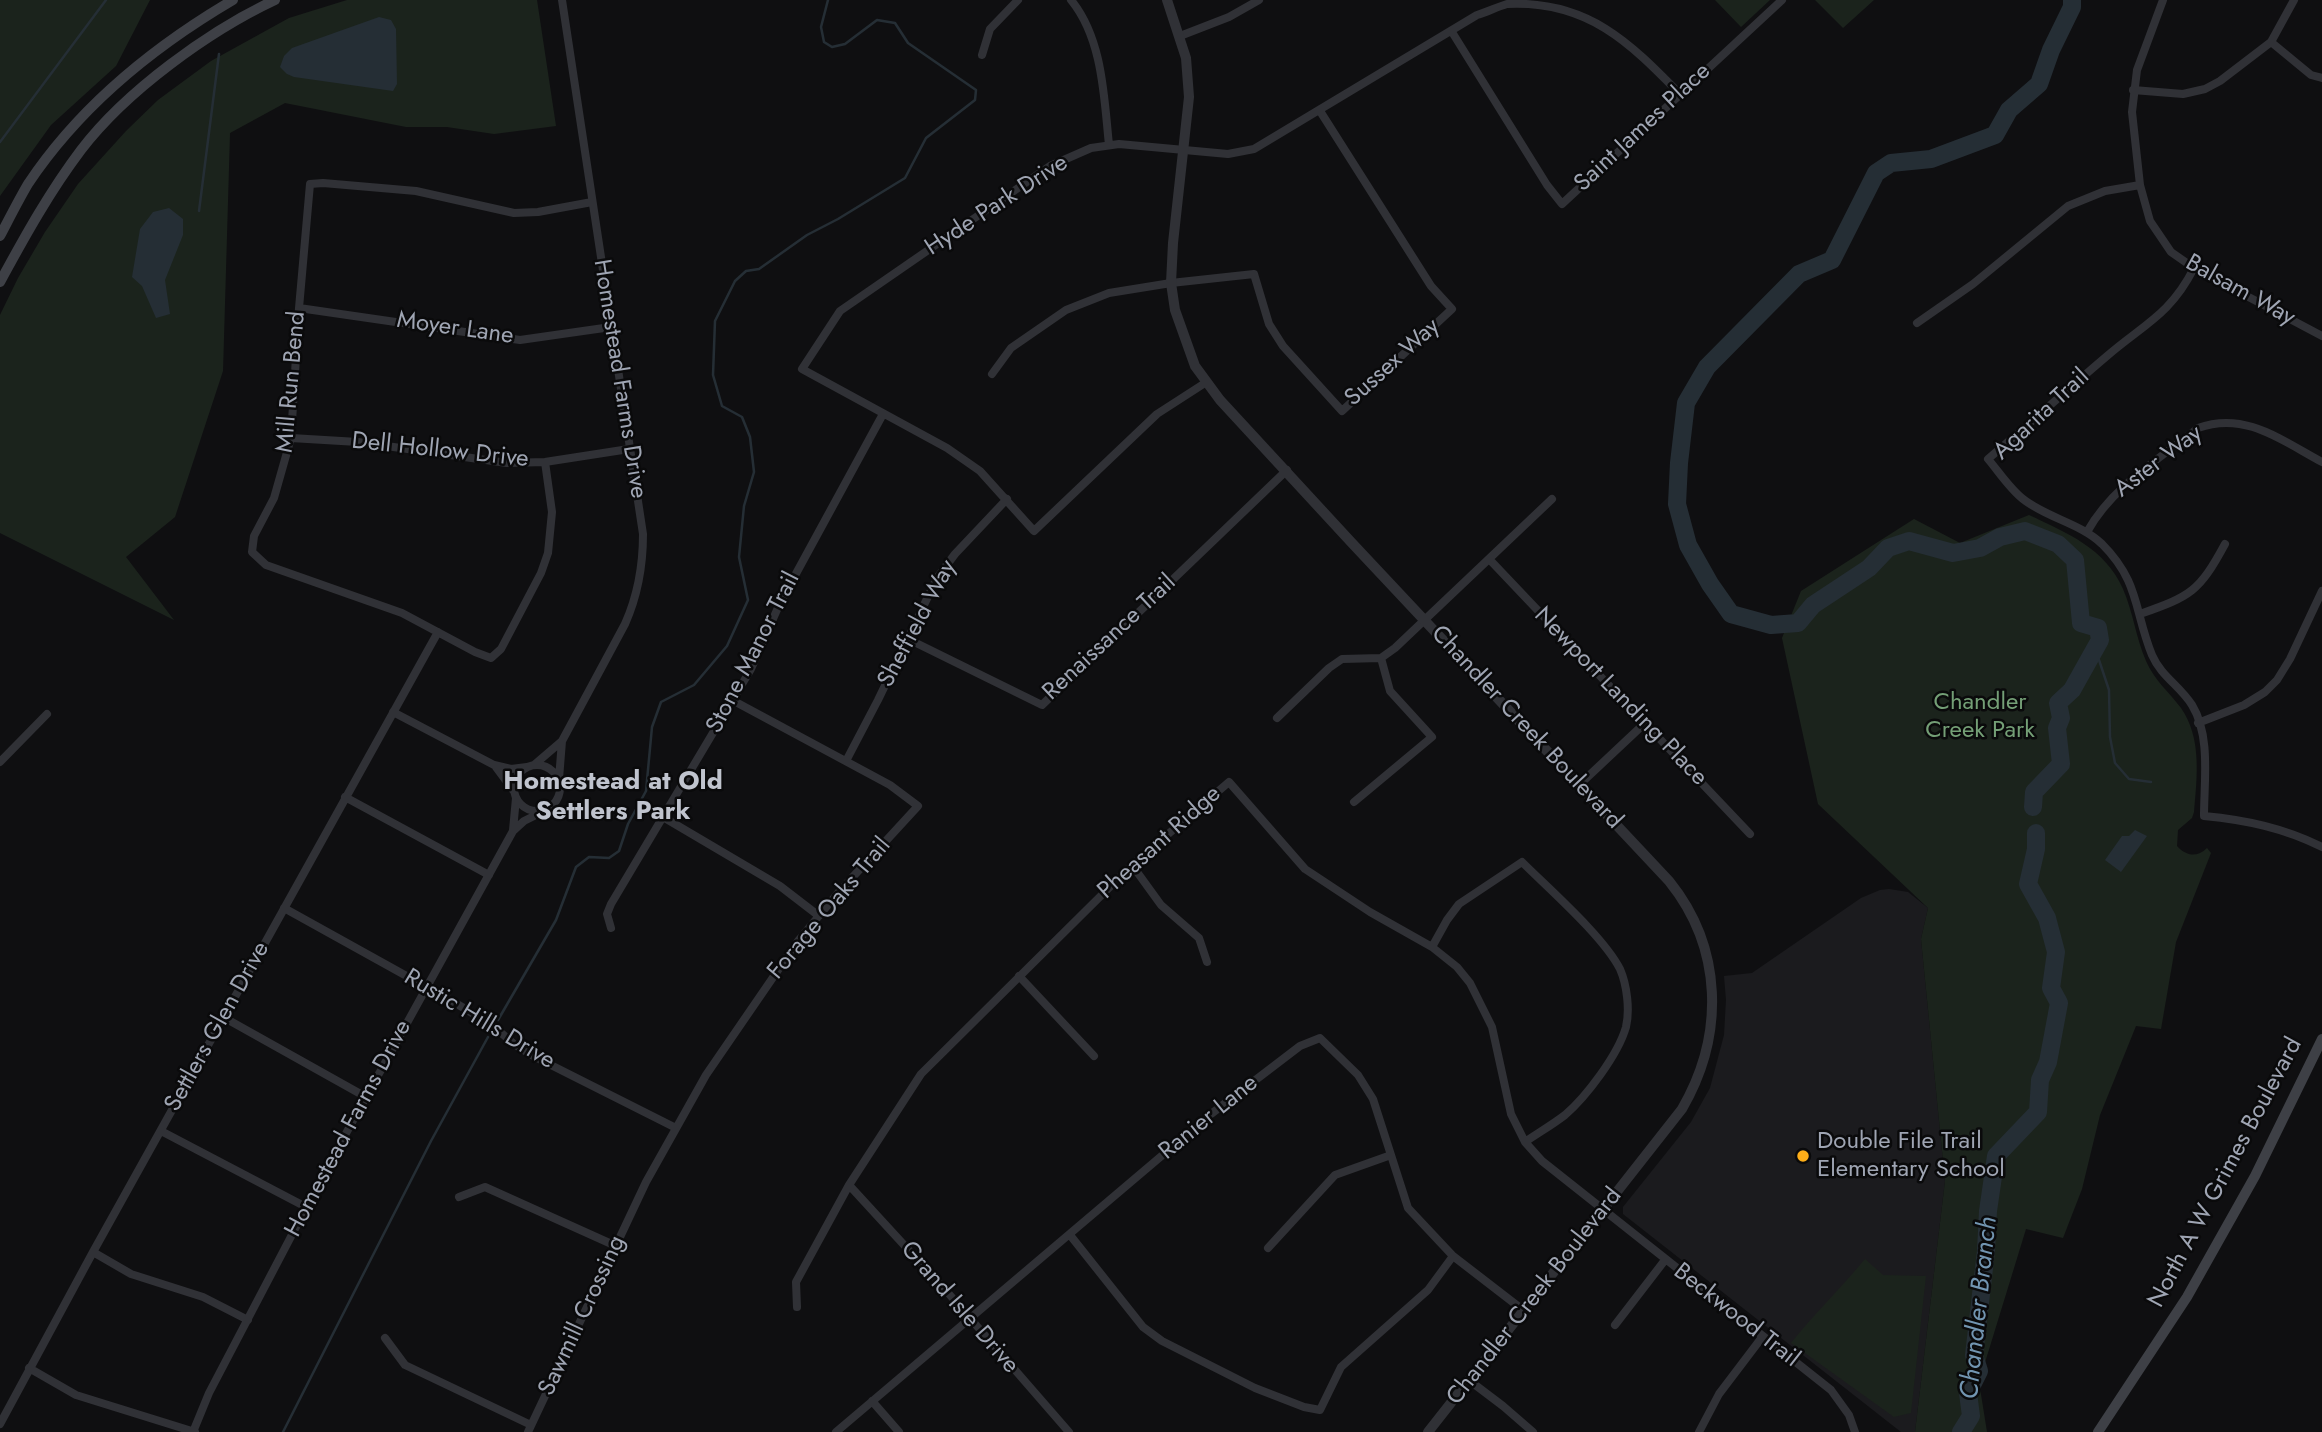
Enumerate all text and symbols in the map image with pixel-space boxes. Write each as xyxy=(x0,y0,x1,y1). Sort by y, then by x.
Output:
street label: Saint James Place xyxy=(1569,58,1717,198)
street label: Hyde Park Drive xyxy=(920,149,1074,263)
street label: Balsam Way xyxy=(2180,249,2300,333)
street label: Homestead Farms Drive xyxy=(586,257,652,501)
street label: Moyer Lane xyxy=(395,307,515,351)
street label: Mill Run Bend xyxy=(271,310,313,454)
street label: Sussex Way xyxy=(1340,313,1446,413)
street label: Agarita Trail xyxy=(1988,363,2096,467)
street label: Aster Way xyxy=(2109,420,2209,504)
street label: Dell Hollow Drive xyxy=(350,427,530,475)
street label: Sheffield Way xyxy=(872,555,964,693)
street label: Stone Manor Trail xyxy=(701,568,807,738)
street label: Renaissance Trail xyxy=(1037,569,1183,707)
street label: Newport Landing Place xyxy=(1527,602,1713,792)
street label: Chandler Creek Boulevard xyxy=(1424,620,1628,836)
park label: Chandler Creek Park xyxy=(1925,689,2035,745)
district label: Homestead at Old Settlers Park xyxy=(503,767,723,828)
street label: Pheasant Ridge xyxy=(1092,780,1228,906)
street label: Forage Oaks Trail xyxy=(762,832,898,986)
street label: Settlers Glen Drive xyxy=(159,937,277,1117)
street label: Rustic Hills Drive xyxy=(398,964,560,1076)
street label: Homestead Farms Drive xyxy=(280,1016,418,1242)
street label: North A W Grimes Boulevard xyxy=(2143,1033,2309,1313)
street label: Ranier Lane xyxy=(1154,1069,1264,1167)
place label: Double File Trail Elementary School xyxy=(1817,1128,2005,1184)
marker: Double File Trail Elementary School xyxy=(1795,1148,1811,1164)
street label: Chandler Creek Boulevard xyxy=(1441,1183,1629,1411)
water label: Chandler Branch xyxy=(1955,1215,2005,1401)
street label: Sawmill Crossing xyxy=(533,1231,633,1401)
street label: Grand Isle Drive xyxy=(894,1236,1024,1380)
street label: Beckwood Trail xyxy=(1667,1258,1805,1374)

